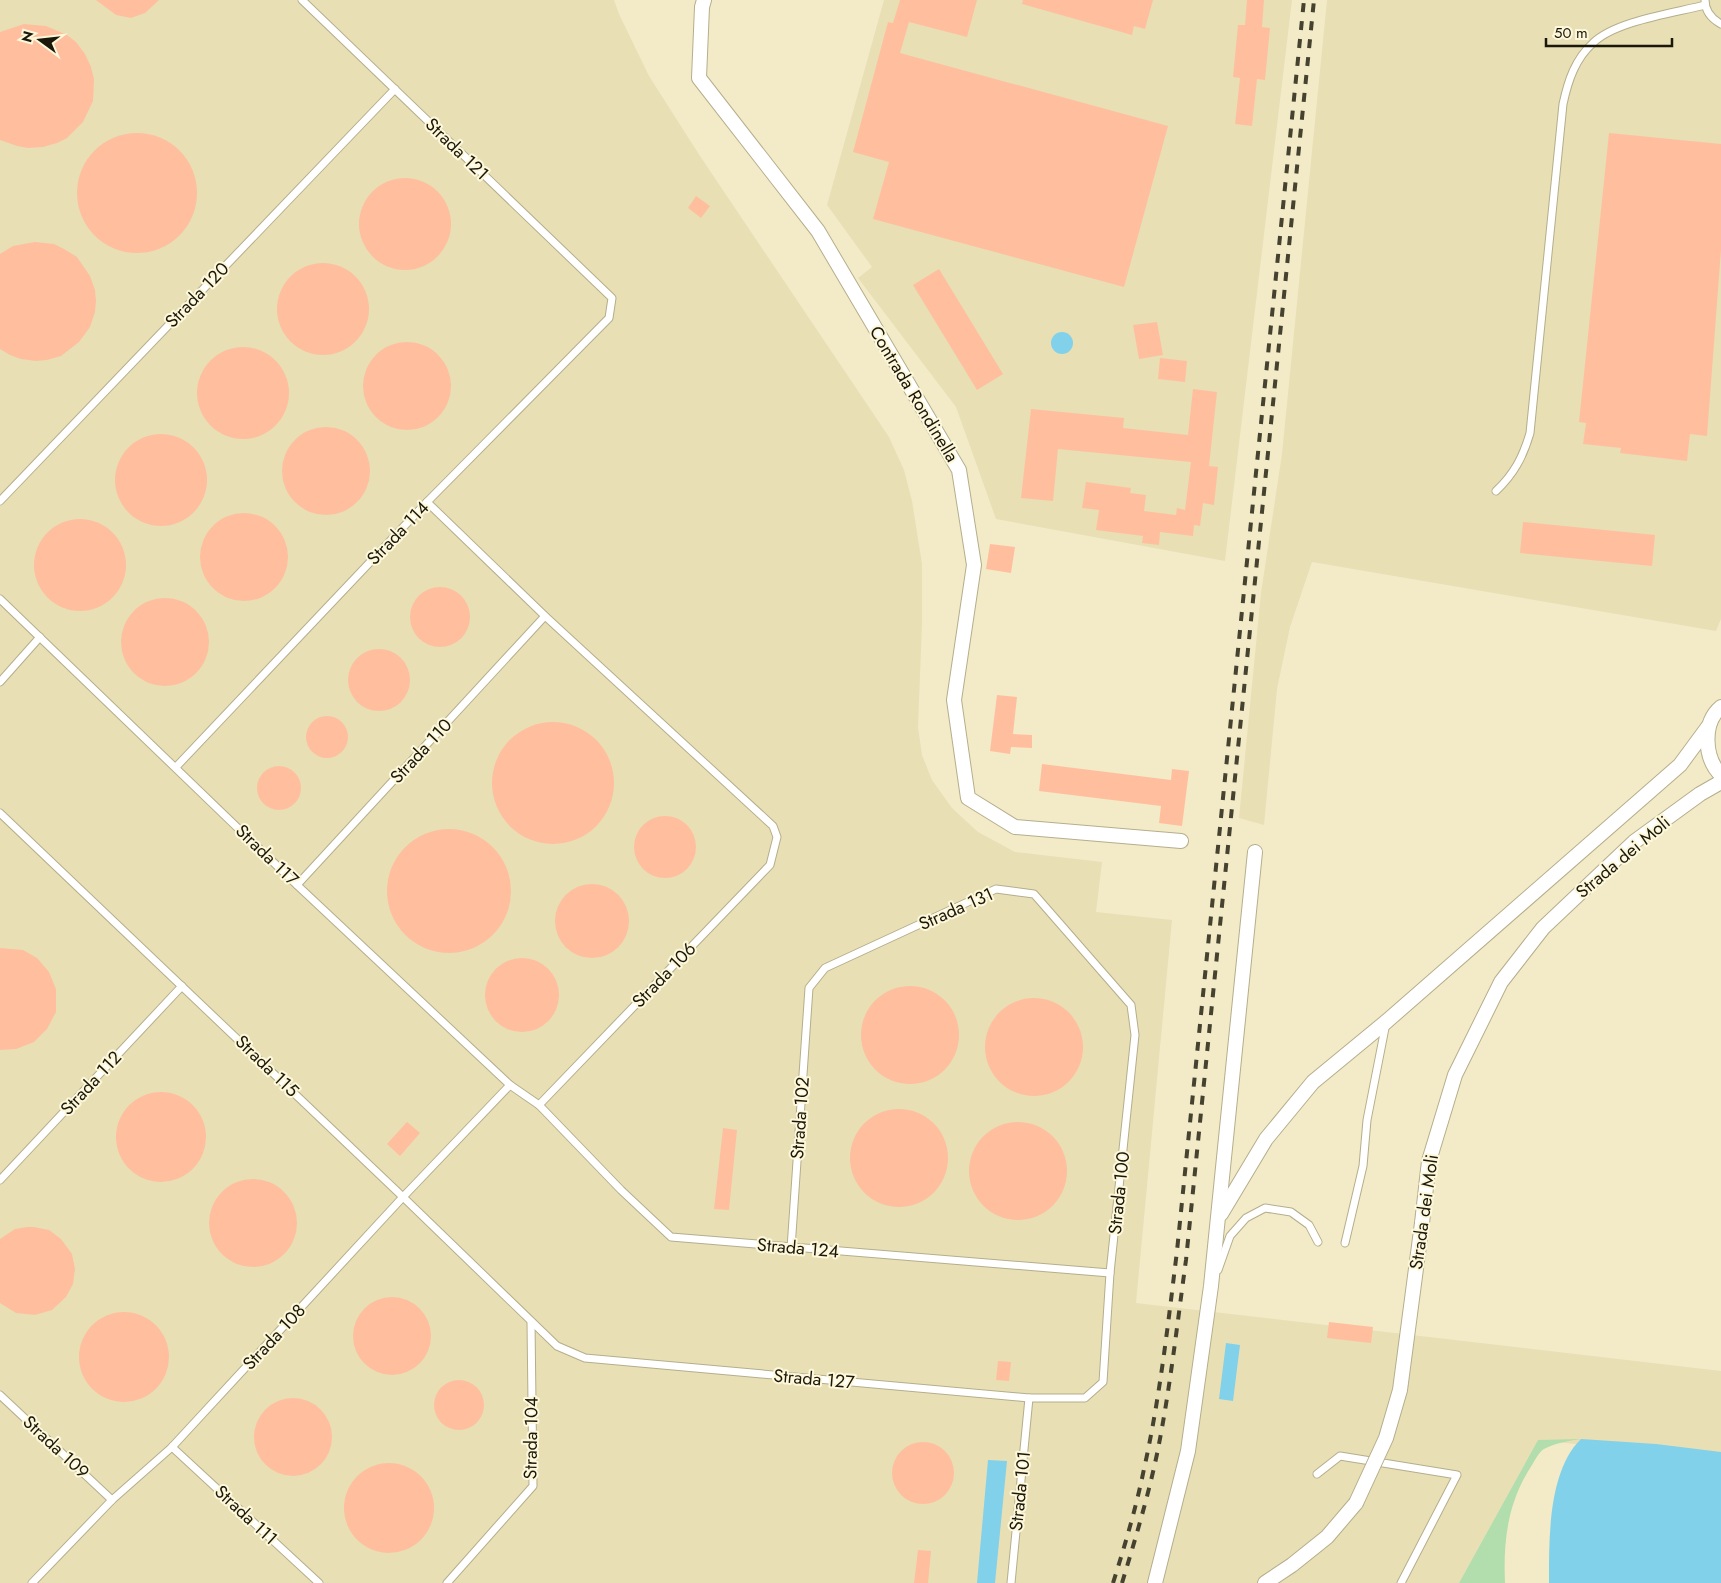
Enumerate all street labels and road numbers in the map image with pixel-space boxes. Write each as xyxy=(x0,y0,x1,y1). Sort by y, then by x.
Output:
street label: Strada 121 xyxy=(419,112,495,186)
street label: Strada 120 xyxy=(159,256,235,334)
street label: Contrada Rondinella xyxy=(863,321,965,467)
street label: Strada 114 xyxy=(361,495,435,571)
street label: Strada 110 xyxy=(384,713,458,789)
street label: Strada dei Moli xyxy=(1570,810,1676,904)
street label: Strada 117 xyxy=(230,818,305,892)
street label: Strada 131 xyxy=(914,881,998,937)
street label: Strada 106 xyxy=(626,936,702,1014)
street label: Strada 115 xyxy=(229,1029,305,1103)
street label: Strada 112 xyxy=(54,1045,128,1121)
street label: Strada 102 xyxy=(784,1076,816,1160)
street label: Strada 100 xyxy=(1102,1150,1136,1236)
street label: Strada dei Moli xyxy=(1403,1153,1445,1271)
street label: Strada 124 xyxy=(756,1231,840,1265)
street label: Strada 108 xyxy=(237,1298,311,1376)
street label: Strada 127 xyxy=(772,1363,856,1396)
street label: Strada 104 xyxy=(517,1396,545,1480)
street label: Strada 109 xyxy=(17,1409,95,1485)
street label: Strada 101 xyxy=(1003,1450,1037,1532)
street label: Strada 111 xyxy=(209,1479,283,1551)

